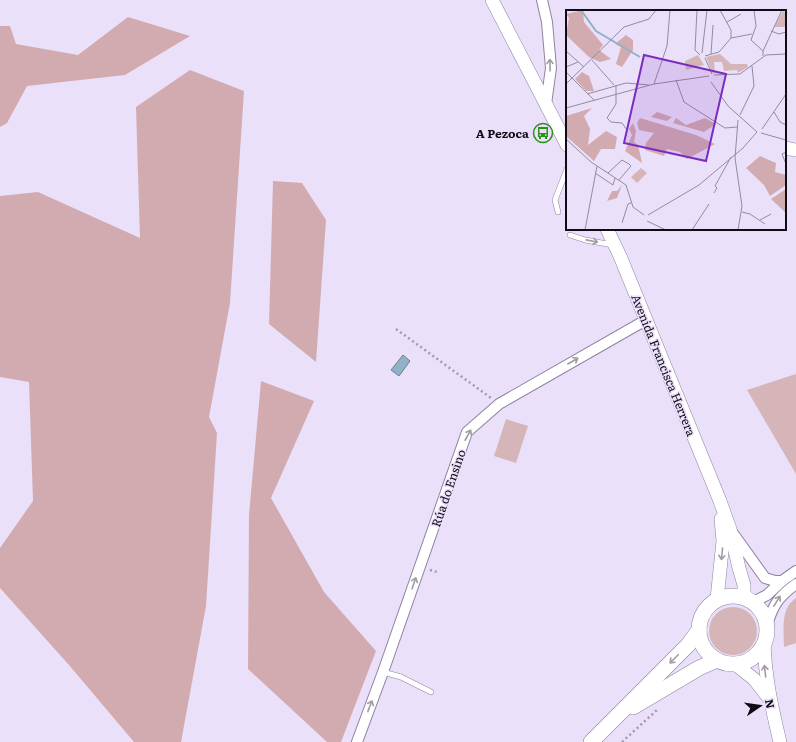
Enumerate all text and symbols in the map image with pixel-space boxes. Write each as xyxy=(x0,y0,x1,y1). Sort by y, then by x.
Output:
inset map xyxy=(566,10,786,230)
one-way arrow xyxy=(546,59,554,72)
bus stop icon: A Pezoca xyxy=(532,122,554,144)
place label: A Pezoca xyxy=(476,124,529,142)
one-way arrow xyxy=(585,238,598,246)
street label: Avenida Francisca Herrera xyxy=(627,291,701,439)
one-way arrow xyxy=(567,357,579,365)
one-way arrow xyxy=(464,429,472,441)
street label: Rúa do Ensino xyxy=(426,447,470,529)
one-way arrow xyxy=(719,547,726,560)
one-way arrow xyxy=(411,578,419,590)
one-way arrow xyxy=(773,596,781,607)
one-way arrow xyxy=(669,654,679,664)
one-way arrow xyxy=(762,665,769,678)
north arrow xyxy=(740,686,780,726)
text: N xyxy=(762,697,780,710)
one-way arrow xyxy=(367,700,375,712)

